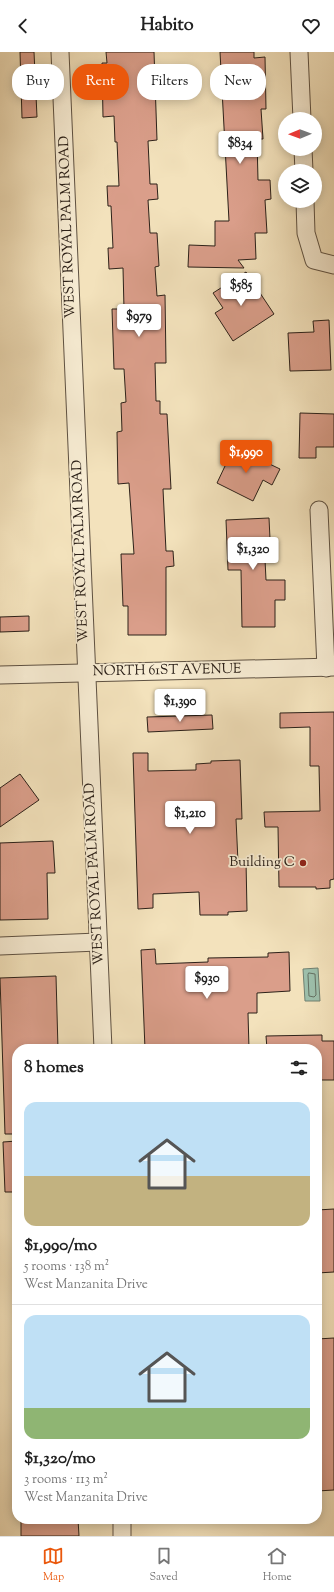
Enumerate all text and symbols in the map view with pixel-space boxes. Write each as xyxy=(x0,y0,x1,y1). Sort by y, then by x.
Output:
text: Habito xyxy=(140,13,194,39)
icon: back xyxy=(12,15,34,37)
icon: heart xyxy=(300,15,322,37)
chip: Buy xyxy=(12,64,64,100)
chip: Rent xyxy=(72,64,129,100)
chip: Filters xyxy=(137,64,202,100)
chip: New xyxy=(210,64,266,100)
north arrow xyxy=(278,112,322,156)
map controls xyxy=(278,112,322,208)
pin: $834 xyxy=(216,131,264,165)
street label: WEST ROYAL PALM ROAD xyxy=(55,135,81,319)
text: $834 xyxy=(227,135,253,153)
button: layers xyxy=(278,164,322,208)
pin: $585 xyxy=(217,273,265,307)
text: $585 xyxy=(230,277,252,295)
pin: $979 xyxy=(115,304,163,338)
text: $979 xyxy=(126,308,152,326)
pin: $1,990 xyxy=(213,440,279,474)
text: $1,990 xyxy=(229,444,263,462)
street label: WEST ROYAL PALM ROAD xyxy=(68,459,94,643)
pin: $1,320 xyxy=(220,537,286,571)
text: $1,320 xyxy=(237,541,269,559)
street label: NORTH 61ST AVENUE xyxy=(92,660,242,682)
pin: $1,390 xyxy=(147,689,213,723)
text: $1,390 xyxy=(164,693,196,711)
street label: WEST ROYAL PALM ROAD xyxy=(80,782,110,966)
pin: $1,210 xyxy=(157,801,223,835)
text: $1,210 xyxy=(174,805,206,823)
place label: Building C xyxy=(229,853,295,873)
marker: Building C xyxy=(298,858,308,868)
pin: $930 xyxy=(183,966,231,1000)
text: $930 xyxy=(194,970,220,988)
text: 8 homes xyxy=(24,1056,84,1080)
icon: filters xyxy=(288,1057,310,1079)
icon: home xyxy=(131,1128,203,1200)
text: $1,990/mo xyxy=(24,1234,97,1258)
text: 5 rooms · 138 m² xyxy=(24,1258,109,1276)
text: West Manzanita Drive xyxy=(24,1276,148,1294)
icon: home xyxy=(131,1341,203,1413)
text: $1,320/mo xyxy=(24,1447,96,1471)
text: 3 rooms · 113 m² xyxy=(24,1471,108,1489)
text: West Manzanita Drive xyxy=(24,1489,148,1507)
tab: Map xyxy=(42,1545,64,1585)
tab: Saved xyxy=(149,1545,178,1585)
tab: Home xyxy=(263,1545,292,1585)

